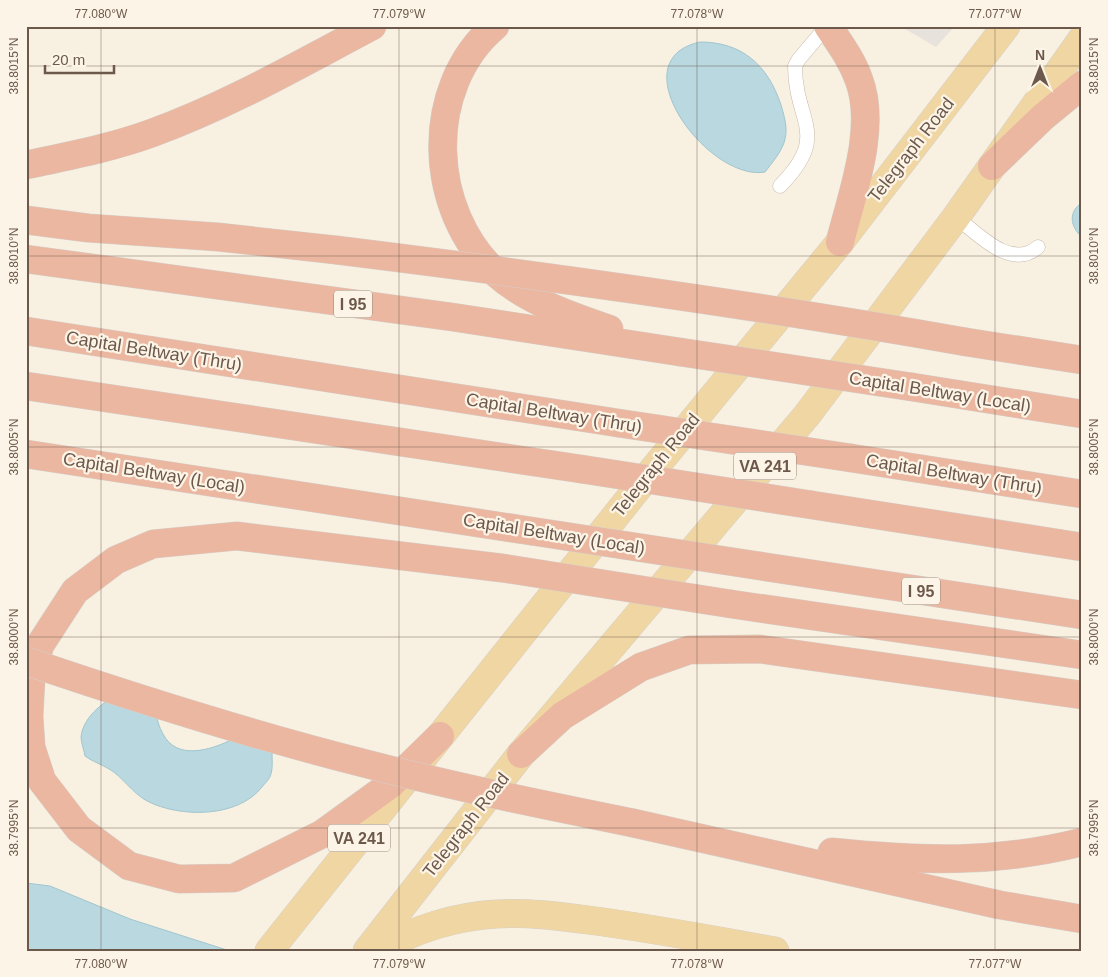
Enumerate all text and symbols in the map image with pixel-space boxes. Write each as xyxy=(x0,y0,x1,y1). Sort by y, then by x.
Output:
text: 77.080°W xyxy=(75,7,128,21)
text: 77.079°W xyxy=(373,7,426,21)
text: 77.078°W xyxy=(671,7,724,21)
text: 77.077°W xyxy=(969,7,1022,21)
text: 38.8015°N xyxy=(7,38,21,94)
text: 38.8015°N xyxy=(1087,38,1101,94)
scale bar xyxy=(45,42,114,74)
north arrow xyxy=(1016,42,1066,92)
text: N xyxy=(1035,47,1045,63)
text: 20 m xyxy=(52,51,85,68)
street label: Telegraph Road xyxy=(864,94,958,206)
text: 38.8010°N xyxy=(7,228,21,284)
text: 38.8010°N xyxy=(1087,228,1101,284)
road number: I 95 xyxy=(334,290,372,318)
street label: Capital Beltway (Thru) xyxy=(65,327,243,375)
street label: Capital Beltway (Local) xyxy=(848,368,1032,416)
street label: Capital Beltway (Thru) xyxy=(465,389,643,437)
street label: Telegraph Road xyxy=(608,409,704,521)
text: 38.8005°N xyxy=(7,419,21,475)
text: 38.8005°N xyxy=(1087,419,1101,475)
street label: Capital Beltway (Local) xyxy=(62,449,246,497)
street label: Capital Beltway (Thru) xyxy=(865,450,1043,498)
road number: VA 241 xyxy=(734,452,796,480)
street label: Capital Beltway (Local) xyxy=(462,510,646,558)
road number: I 95 xyxy=(902,578,940,604)
text: 38.8000°N xyxy=(7,609,21,665)
text: 38.8000°N xyxy=(1087,609,1101,665)
street label: Telegraph Road xyxy=(419,769,513,881)
text: 38.7995°N xyxy=(7,800,21,856)
text: 38.7995°N xyxy=(1087,800,1101,856)
road number: VA 241 xyxy=(328,824,390,851)
text: 77.080°W xyxy=(75,957,128,971)
text: 77.079°W xyxy=(373,957,426,971)
text: 77.078°W xyxy=(671,957,724,971)
text: 77.077°W xyxy=(969,957,1022,971)

